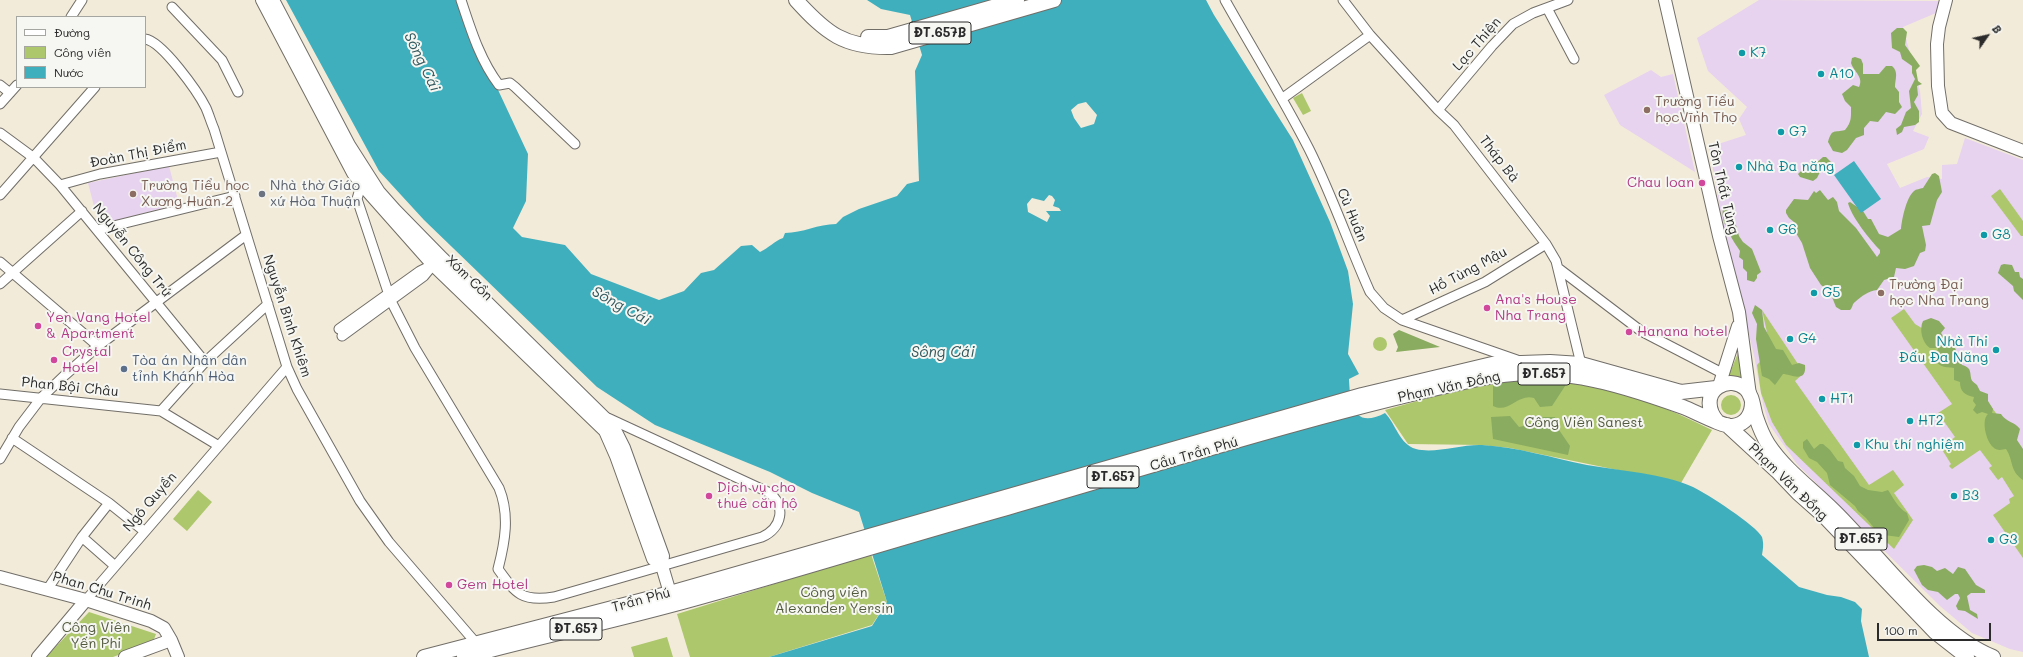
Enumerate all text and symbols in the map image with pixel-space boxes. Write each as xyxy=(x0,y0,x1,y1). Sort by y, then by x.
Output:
street label: Lạc Thiện xyxy=(1449,14,1505,74)
legend xyxy=(16,16,146,88)
north arrow xyxy=(1967,16,2007,56)
road number: ĐT.657B xyxy=(909,22,971,44)
text: B xyxy=(1989,22,2006,36)
text: Đường xyxy=(54,24,90,40)
water label: Sông Cái xyxy=(400,29,444,95)
text: Công viên xyxy=(54,44,111,60)
place label: K7 xyxy=(1750,45,1766,61)
marker: K7 xyxy=(1737,48,1747,58)
text: Nước xyxy=(54,64,84,80)
place label: A10 xyxy=(1829,66,1854,82)
marker: A10 xyxy=(1816,69,1826,79)
place label: Trường Tiểu họcVĩnh Thọ xyxy=(1655,94,1737,126)
marker: Trường Tiểu họcVĩnh Thọ xyxy=(1642,105,1652,115)
place label: G7 xyxy=(1789,124,1807,140)
marker: G7 xyxy=(1776,127,1786,137)
street label: Tháp Bà xyxy=(1475,132,1523,186)
street label: Đoàn Thị Điểm xyxy=(88,136,188,172)
street label: Tôn Thất Tùng xyxy=(1704,140,1742,236)
place label: Nhà Đa năng xyxy=(1747,159,1834,175)
marker: Nhà Đa năng xyxy=(1734,162,1744,172)
place label: Chau loan xyxy=(1627,175,1694,191)
place label: Trường Tiểu học Xương Huân 2 xyxy=(141,178,249,210)
place label: Nhà thờ Giáo xứ Hòa Thuận xyxy=(270,178,361,210)
marker: Chau loan xyxy=(1697,178,1707,188)
street label: Cù Huân xyxy=(1333,186,1371,244)
marker: Trường Tiểu học Xương Huân 2 xyxy=(128,189,138,199)
marker: Nhà thờ Giáo xứ Hòa Thuận xyxy=(257,189,267,199)
street label: Nguyễn Công Trứ xyxy=(89,200,175,300)
place label: G6 xyxy=(1778,222,1797,238)
marker: G6 xyxy=(1765,225,1775,235)
place label: G8 xyxy=(1992,227,2011,243)
marker: G8 xyxy=(1979,230,1989,240)
street label: Hồ Tùng Mậu xyxy=(1426,243,1510,299)
street label: Xóm Cồn xyxy=(442,252,496,304)
street label: Nguyễn Bình Khiêm xyxy=(259,253,315,379)
place label: Trường Đại học Nha Trang xyxy=(1889,277,1989,310)
water label: Sông Cái xyxy=(589,283,653,329)
place label: G5 xyxy=(1822,285,1841,301)
marker: G5 xyxy=(1809,288,1819,298)
marker: Trường Đại học Nha Trang xyxy=(1876,288,1886,298)
place label: Ana's House Nha Trang xyxy=(1495,292,1577,324)
marker: Ana's House Nha Trang xyxy=(1482,303,1492,313)
place label: Yen Vang Hotel & Apartment xyxy=(46,310,151,342)
marker: Yen Vang Hotel & Apartment xyxy=(33,321,43,331)
place label: Hanana hotel xyxy=(1637,324,1728,340)
marker: Hanana hotel xyxy=(1624,327,1634,337)
place label: G4 xyxy=(1798,331,1817,347)
marker: G4 xyxy=(1785,334,1795,344)
place label: Nhà Thi Đấu Đa Năng xyxy=(1899,334,1988,366)
water label: Sông Cái xyxy=(911,343,975,361)
place label: Crystal Hotel xyxy=(62,344,112,376)
marker: Nhà Thi Đấu Đa Năng xyxy=(1991,345,2001,355)
place label: Tòa án Nhân dân tỉnh Khánh Hòa xyxy=(132,353,247,386)
marker: Crystal Hotel xyxy=(49,355,59,365)
road number: ĐT.657 xyxy=(1518,363,1570,385)
marker: Tòa án Nhân dân tỉnh Khánh Hòa xyxy=(119,364,129,374)
street label: Phạm Văn Đồng xyxy=(1396,368,1502,406)
street label: Phan Bội Châu xyxy=(21,374,119,400)
place label: HT1 xyxy=(1830,391,1854,407)
marker: HT1 xyxy=(1817,394,1827,404)
place label: HT2 xyxy=(1918,413,1944,429)
park label: Công Viên Sanest xyxy=(1525,415,1643,431)
marker: HT2 xyxy=(1905,416,1915,426)
street label: Cầu Trần Phú xyxy=(1148,433,1240,475)
place label: Khu thí nghiệm xyxy=(1865,437,1964,453)
street label: Phạm Văn Đồng xyxy=(1745,440,1831,524)
marker: Khu thí nghiệm xyxy=(1852,440,1862,450)
road number: ĐT.657 xyxy=(1087,466,1139,488)
street label: Ngô Quyền xyxy=(120,469,180,535)
place label: Dịch vụ cho thuê căn hộ xyxy=(717,480,797,512)
place label: B3 xyxy=(1962,488,1979,504)
marker: Dịch vụ cho thuê căn hộ xyxy=(704,491,714,501)
marker: B3 xyxy=(1949,491,1959,501)
road number: ĐT.657 xyxy=(1835,528,1887,550)
place label: G3 xyxy=(1999,532,2018,548)
marker: G3 xyxy=(1986,535,1996,545)
street label: Phan Chu Trinh xyxy=(51,568,153,614)
place label: Gem Hotel xyxy=(457,577,528,593)
marker: Gem Hotel xyxy=(444,580,454,590)
street label: Trần Phú xyxy=(610,584,672,616)
park label: Công viên Alexander Yersin xyxy=(775,585,893,618)
scale bar xyxy=(1879,615,1993,641)
road number: ĐT.657 xyxy=(550,618,602,640)
park label: Công Viên Yến Phi xyxy=(62,620,130,652)
text: 100 m xyxy=(1884,622,1918,638)

